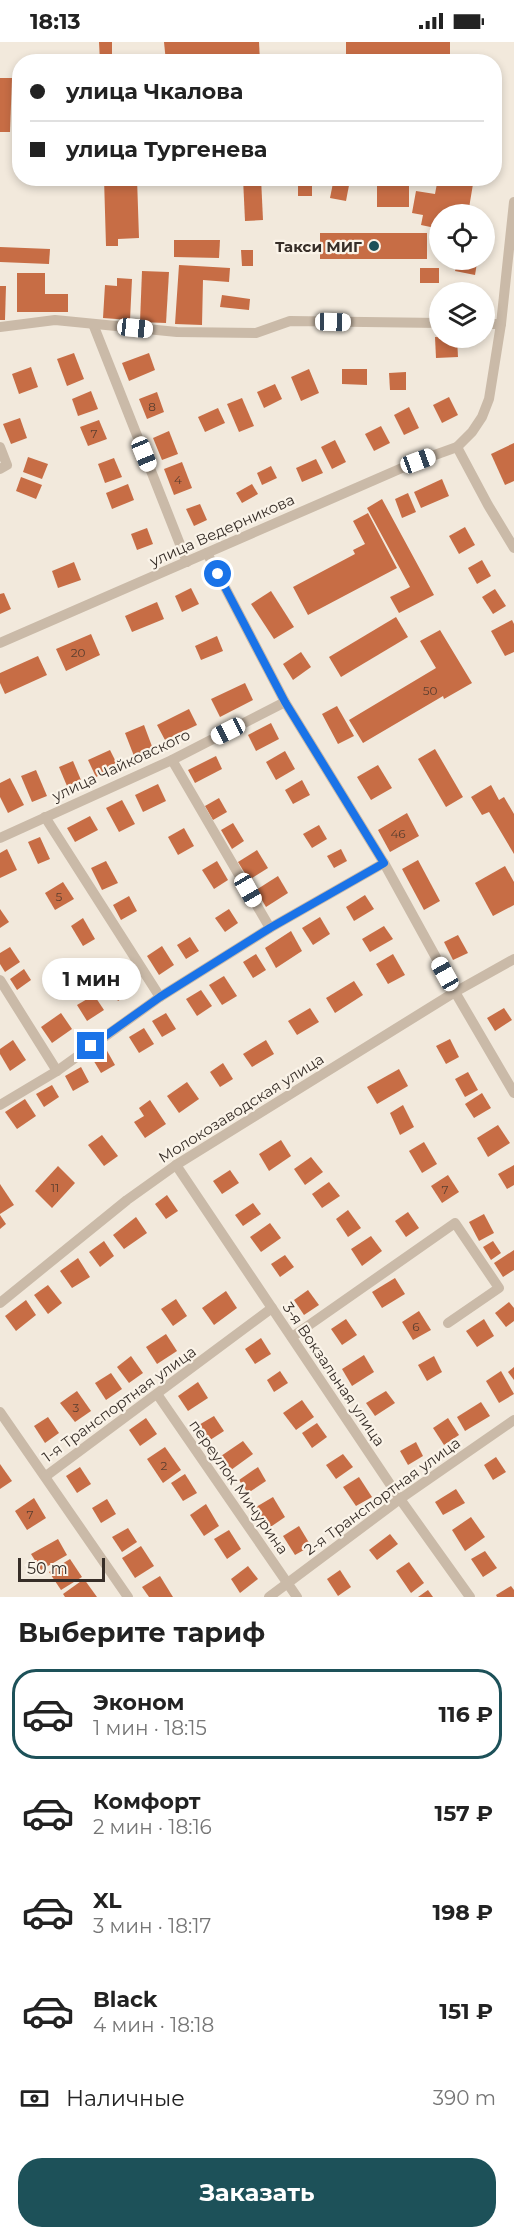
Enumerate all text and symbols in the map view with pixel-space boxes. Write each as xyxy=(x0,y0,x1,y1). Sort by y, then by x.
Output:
text: 18:13 xyxy=(30,8,81,35)
text: улица Чкалова xyxy=(66,78,243,105)
text: улица Тургенева xyxy=(66,136,267,163)
map controls xyxy=(429,204,495,348)
button: locate xyxy=(429,204,495,270)
place label: Такси МИГ xyxy=(275,237,362,256)
marker: Такси МИГ xyxy=(367,239,381,253)
button: layers xyxy=(429,282,495,348)
car xyxy=(315,313,351,331)
car xyxy=(116,317,154,339)
house number: 8 xyxy=(148,399,156,414)
house number: 7 xyxy=(90,426,98,441)
car xyxy=(129,434,159,474)
car xyxy=(398,446,438,476)
house number: 4 xyxy=(174,472,182,487)
street label: улица Ведерникова xyxy=(146,489,297,571)
route start xyxy=(204,560,231,587)
house number: 20 xyxy=(71,645,85,660)
house number: 50 xyxy=(423,683,437,698)
car xyxy=(208,715,248,747)
street label: улица Чайковского xyxy=(48,725,193,806)
house number: 46 xyxy=(390,826,406,841)
car xyxy=(231,870,265,910)
house number: 5 xyxy=(56,889,63,904)
car xyxy=(428,954,462,994)
callout: 1 мин xyxy=(42,959,140,1001)
text: 1 мин xyxy=(63,967,120,991)
route end xyxy=(77,1032,104,1059)
street label: Молокозаводская улица xyxy=(155,1049,327,1167)
house number: 11 xyxy=(51,1180,59,1195)
house number: 7 xyxy=(441,1182,449,1197)
street label: 3-я Вокзальная улица xyxy=(279,1298,389,1450)
house number: 6 xyxy=(412,1319,420,1334)
street label: 1-я Транспортная улица xyxy=(38,1342,200,1466)
house number: 3 xyxy=(73,1400,80,1415)
street label: переулок Мичурина xyxy=(185,1416,293,1558)
street label: 2-я Транспортная улица xyxy=(300,1433,464,1559)
house number: 2 xyxy=(161,1458,168,1473)
house number: 7 xyxy=(26,1507,34,1522)
scale bar xyxy=(18,1555,105,1582)
text: 50 m xyxy=(27,1559,68,1578)
text: Выберите тариф xyxy=(18,1616,265,1649)
icon: car xyxy=(21,1687,75,1741)
text: Эконом xyxy=(93,1689,184,1716)
text: 116 ₽ xyxy=(438,1701,493,1728)
text: 1 мин · 18:15 xyxy=(93,1716,207,1740)
icon: car xyxy=(21,1786,75,1840)
text: Комфорт xyxy=(93,1788,201,1815)
text: 157 ₽ xyxy=(435,1800,493,1827)
text: 2 мин · 18:16 xyxy=(93,1815,212,1839)
icon: car xyxy=(21,1885,75,1939)
text: XL xyxy=(93,1887,122,1914)
text: 198 ₽ xyxy=(433,1899,493,1926)
text: 3 мин · 18:17 xyxy=(93,1914,211,1938)
icon: car xyxy=(21,1984,75,2038)
text: Black xyxy=(93,1986,157,2013)
text: 151 ₽ xyxy=(439,1998,493,2025)
text: 4 мин · 18:18 xyxy=(93,2013,214,2037)
icon: cash xyxy=(18,2082,51,2115)
text: Наличные xyxy=(66,2085,185,2112)
text: 390 m xyxy=(433,2086,496,2110)
button: Заказать xyxy=(18,2158,496,2227)

